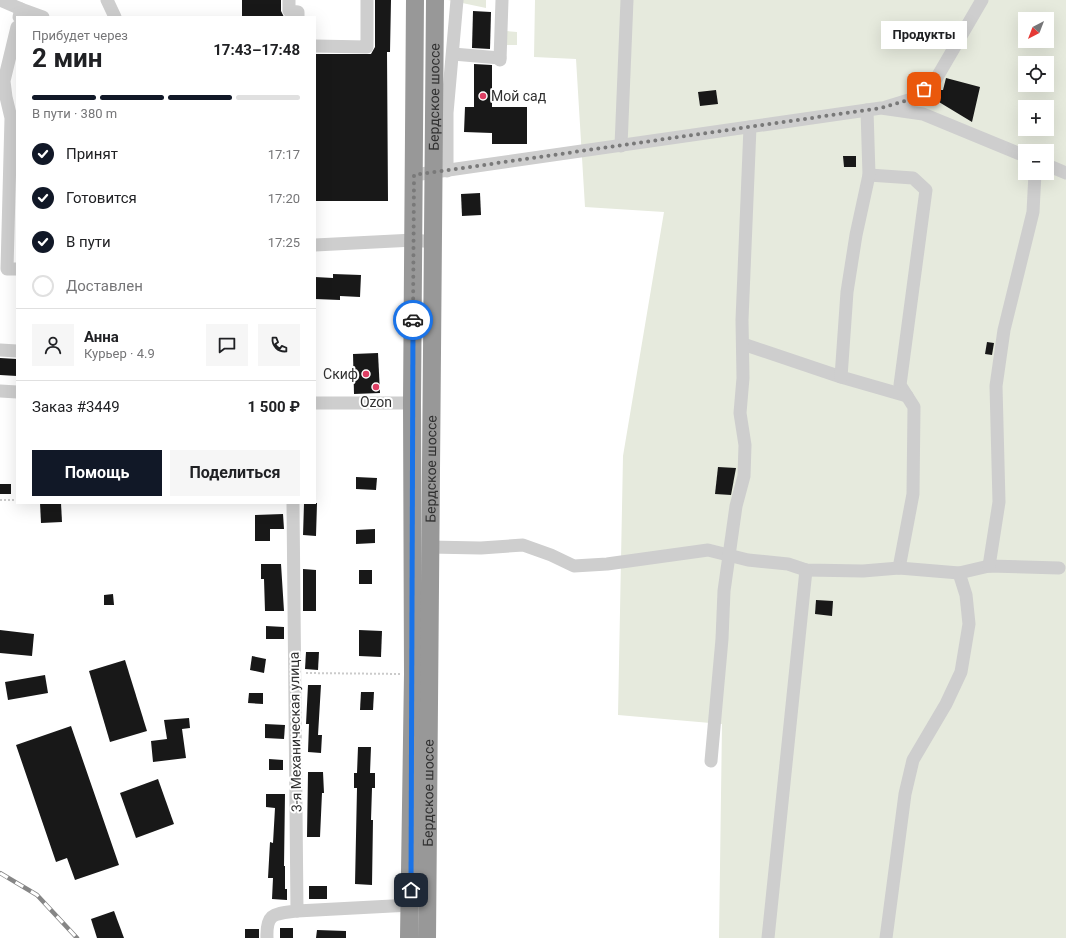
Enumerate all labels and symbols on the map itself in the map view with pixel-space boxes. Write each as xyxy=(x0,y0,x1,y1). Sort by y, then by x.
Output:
north arrow xyxy=(1018,12,1054,48)
callout: Продукты xyxy=(881,21,967,49)
street label: Бердское шоссе xyxy=(426,43,443,151)
pin xyxy=(907,72,941,106)
place label: Мой сад xyxy=(491,88,547,104)
marker: Мой сад xyxy=(478,91,488,101)
courier xyxy=(393,300,433,340)
place label: Скиф xyxy=(323,366,358,382)
marker: Скиф xyxy=(361,369,371,379)
marker: Ozon xyxy=(371,382,381,392)
place label: Ozon xyxy=(360,394,392,410)
street label: Бердское шоссе xyxy=(423,415,439,523)
street label: 3-я Механическая улица xyxy=(286,652,304,812)
street label: Бердское шоссе xyxy=(420,739,437,847)
pin xyxy=(394,873,428,907)

